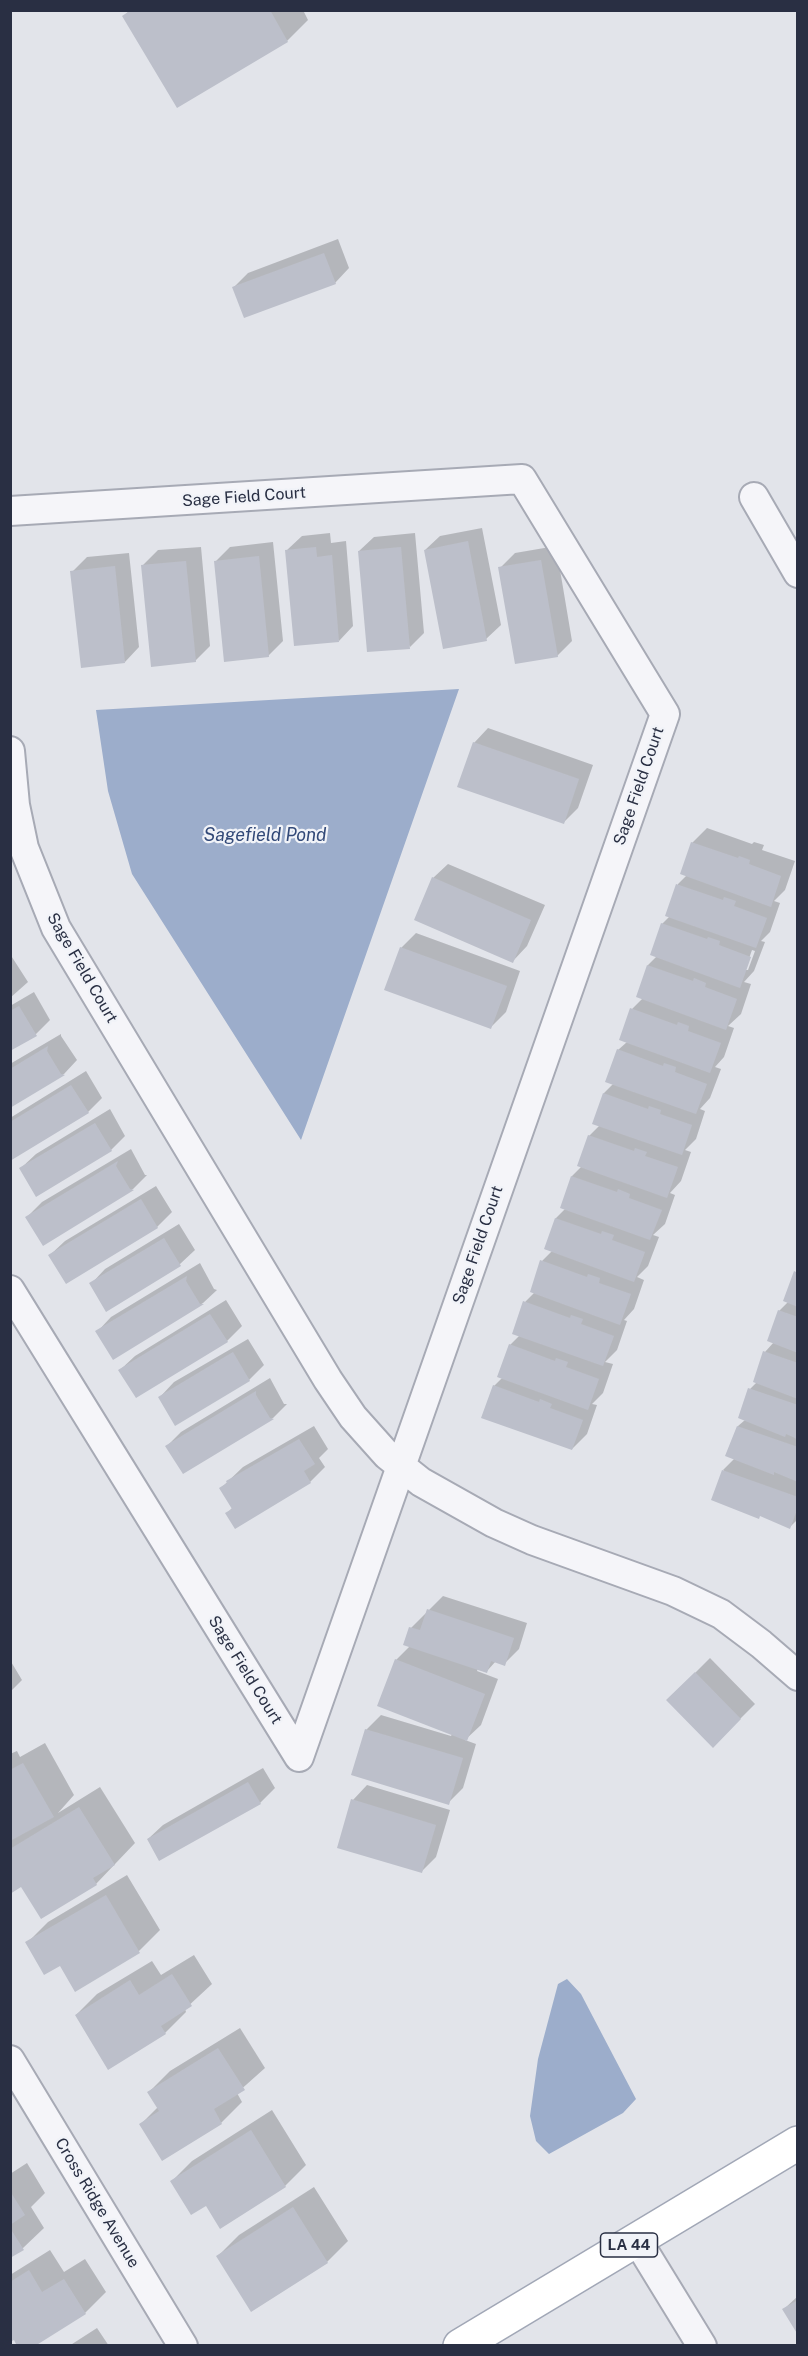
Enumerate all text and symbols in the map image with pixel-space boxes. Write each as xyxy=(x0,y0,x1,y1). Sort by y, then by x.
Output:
street label: Sage Field Court xyxy=(181,483,307,511)
street label: Sage Field Court xyxy=(610,724,668,848)
water label: Sagefield Pond xyxy=(204,824,326,846)
street label: Sage Field Court xyxy=(43,909,121,1027)
street label: Sage Field Court xyxy=(449,1183,507,1307)
street label: Sage Field Court xyxy=(204,1612,286,1728)
street label: Cross Ridge Avenue xyxy=(51,2135,143,2271)
road number: LA 44 xyxy=(600,2233,658,2257)

